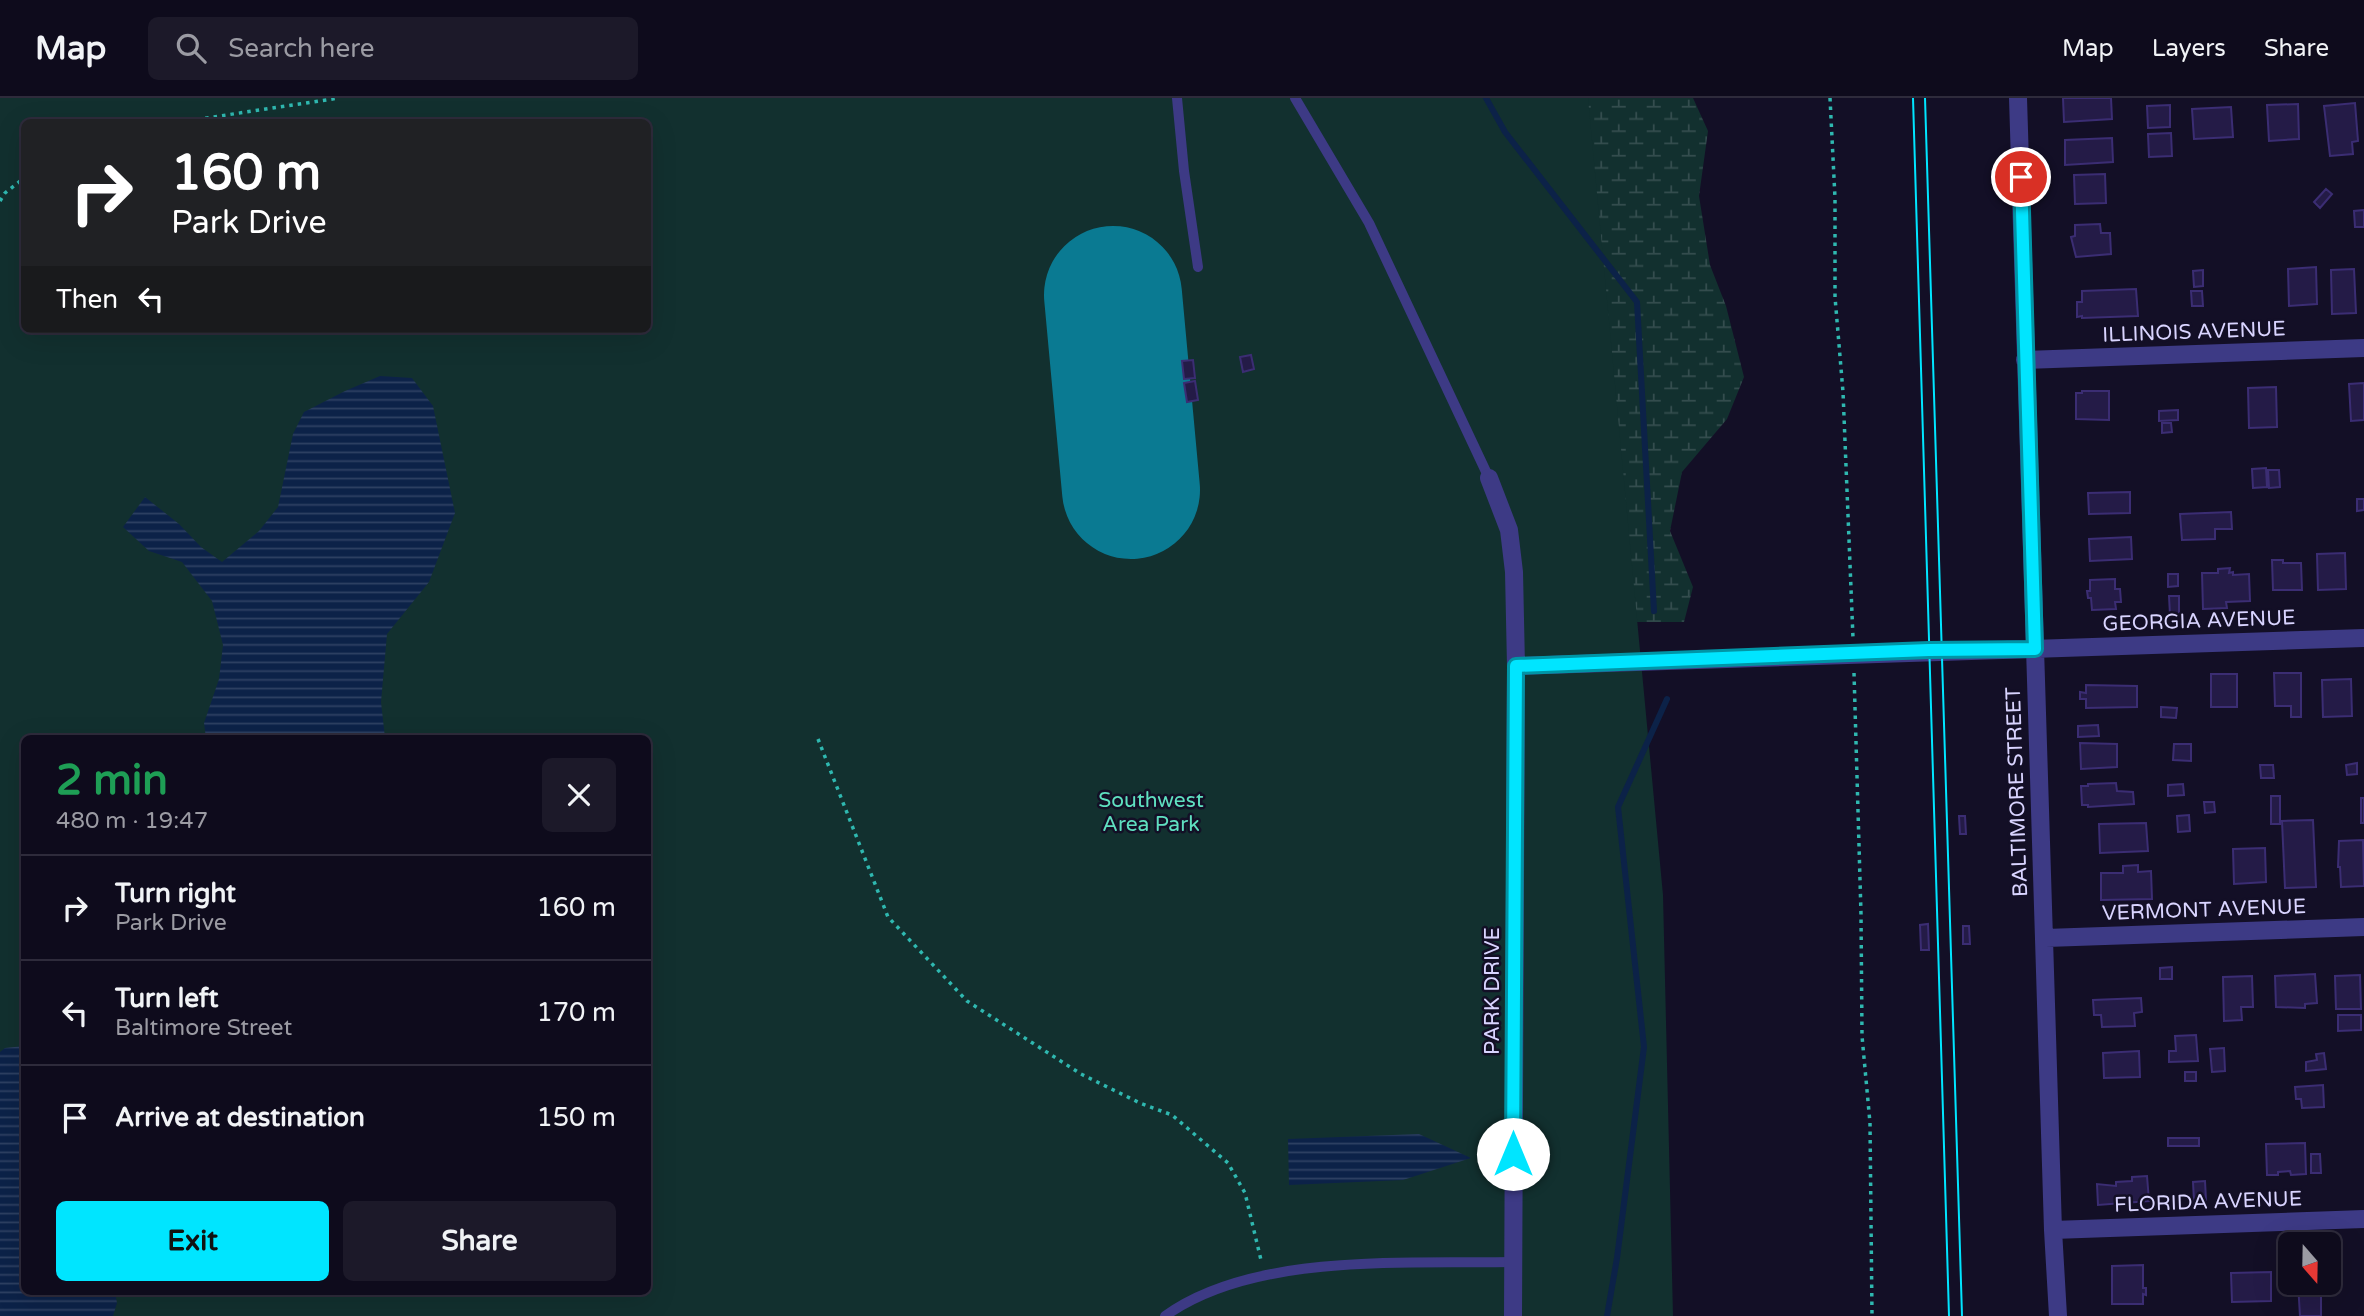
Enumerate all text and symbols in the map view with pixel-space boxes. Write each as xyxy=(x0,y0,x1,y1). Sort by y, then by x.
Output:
search box xyxy=(148,17,638,80)
text: Map xyxy=(35,29,106,68)
icon: search xyxy=(172,29,210,67)
text: Search here xyxy=(228,33,374,64)
text: Map xyxy=(2062,34,2114,63)
text: Layers xyxy=(2152,34,2226,63)
text: Share xyxy=(2264,34,2329,63)
text: 160 m xyxy=(171,144,321,203)
icon: right xyxy=(56,147,147,238)
pin xyxy=(1991,147,2051,207)
icon: arrive xyxy=(2002,158,2040,196)
text: Park Drive xyxy=(171,204,327,242)
icon: left xyxy=(132,280,170,318)
text: Then xyxy=(56,284,118,315)
street label: ILLINOIS AVENUE xyxy=(2102,316,2286,348)
street label: GEORGIA AVENUE xyxy=(2102,605,2296,637)
street label: BALTIMORE STREET xyxy=(2001,686,2033,898)
text: 2 min xyxy=(56,755,168,806)
button: close xyxy=(542,758,616,832)
park label: Southwest Area Park xyxy=(1098,788,1204,837)
text: 480 m · 19:47 xyxy=(56,807,208,835)
text: Turn right xyxy=(115,878,236,909)
icon: right xyxy=(56,889,94,927)
text: 160 m xyxy=(536,892,616,923)
street label: VERMONT AVENUE xyxy=(2101,894,2307,926)
text: Park Drive xyxy=(115,909,227,937)
street label: PARK DRIVE xyxy=(1480,927,1505,1055)
text: Turn left xyxy=(115,983,218,1014)
icon: left xyxy=(56,994,94,1032)
text: 170 m xyxy=(536,997,616,1028)
text: Baltimore Street xyxy=(115,1014,292,1042)
icon: arrive xyxy=(56,1099,94,1137)
text: Arrive at destination xyxy=(115,1102,365,1133)
text: 150 m xyxy=(536,1102,616,1133)
position arrow xyxy=(1476,1117,1550,1191)
street label: FLORIDA AVENUE xyxy=(2113,1186,2303,1218)
button: Exit xyxy=(56,1201,329,1281)
button: Share xyxy=(343,1201,616,1281)
north arrow xyxy=(2278,1232,2342,1295)
map controls xyxy=(2278,1232,2341,1295)

